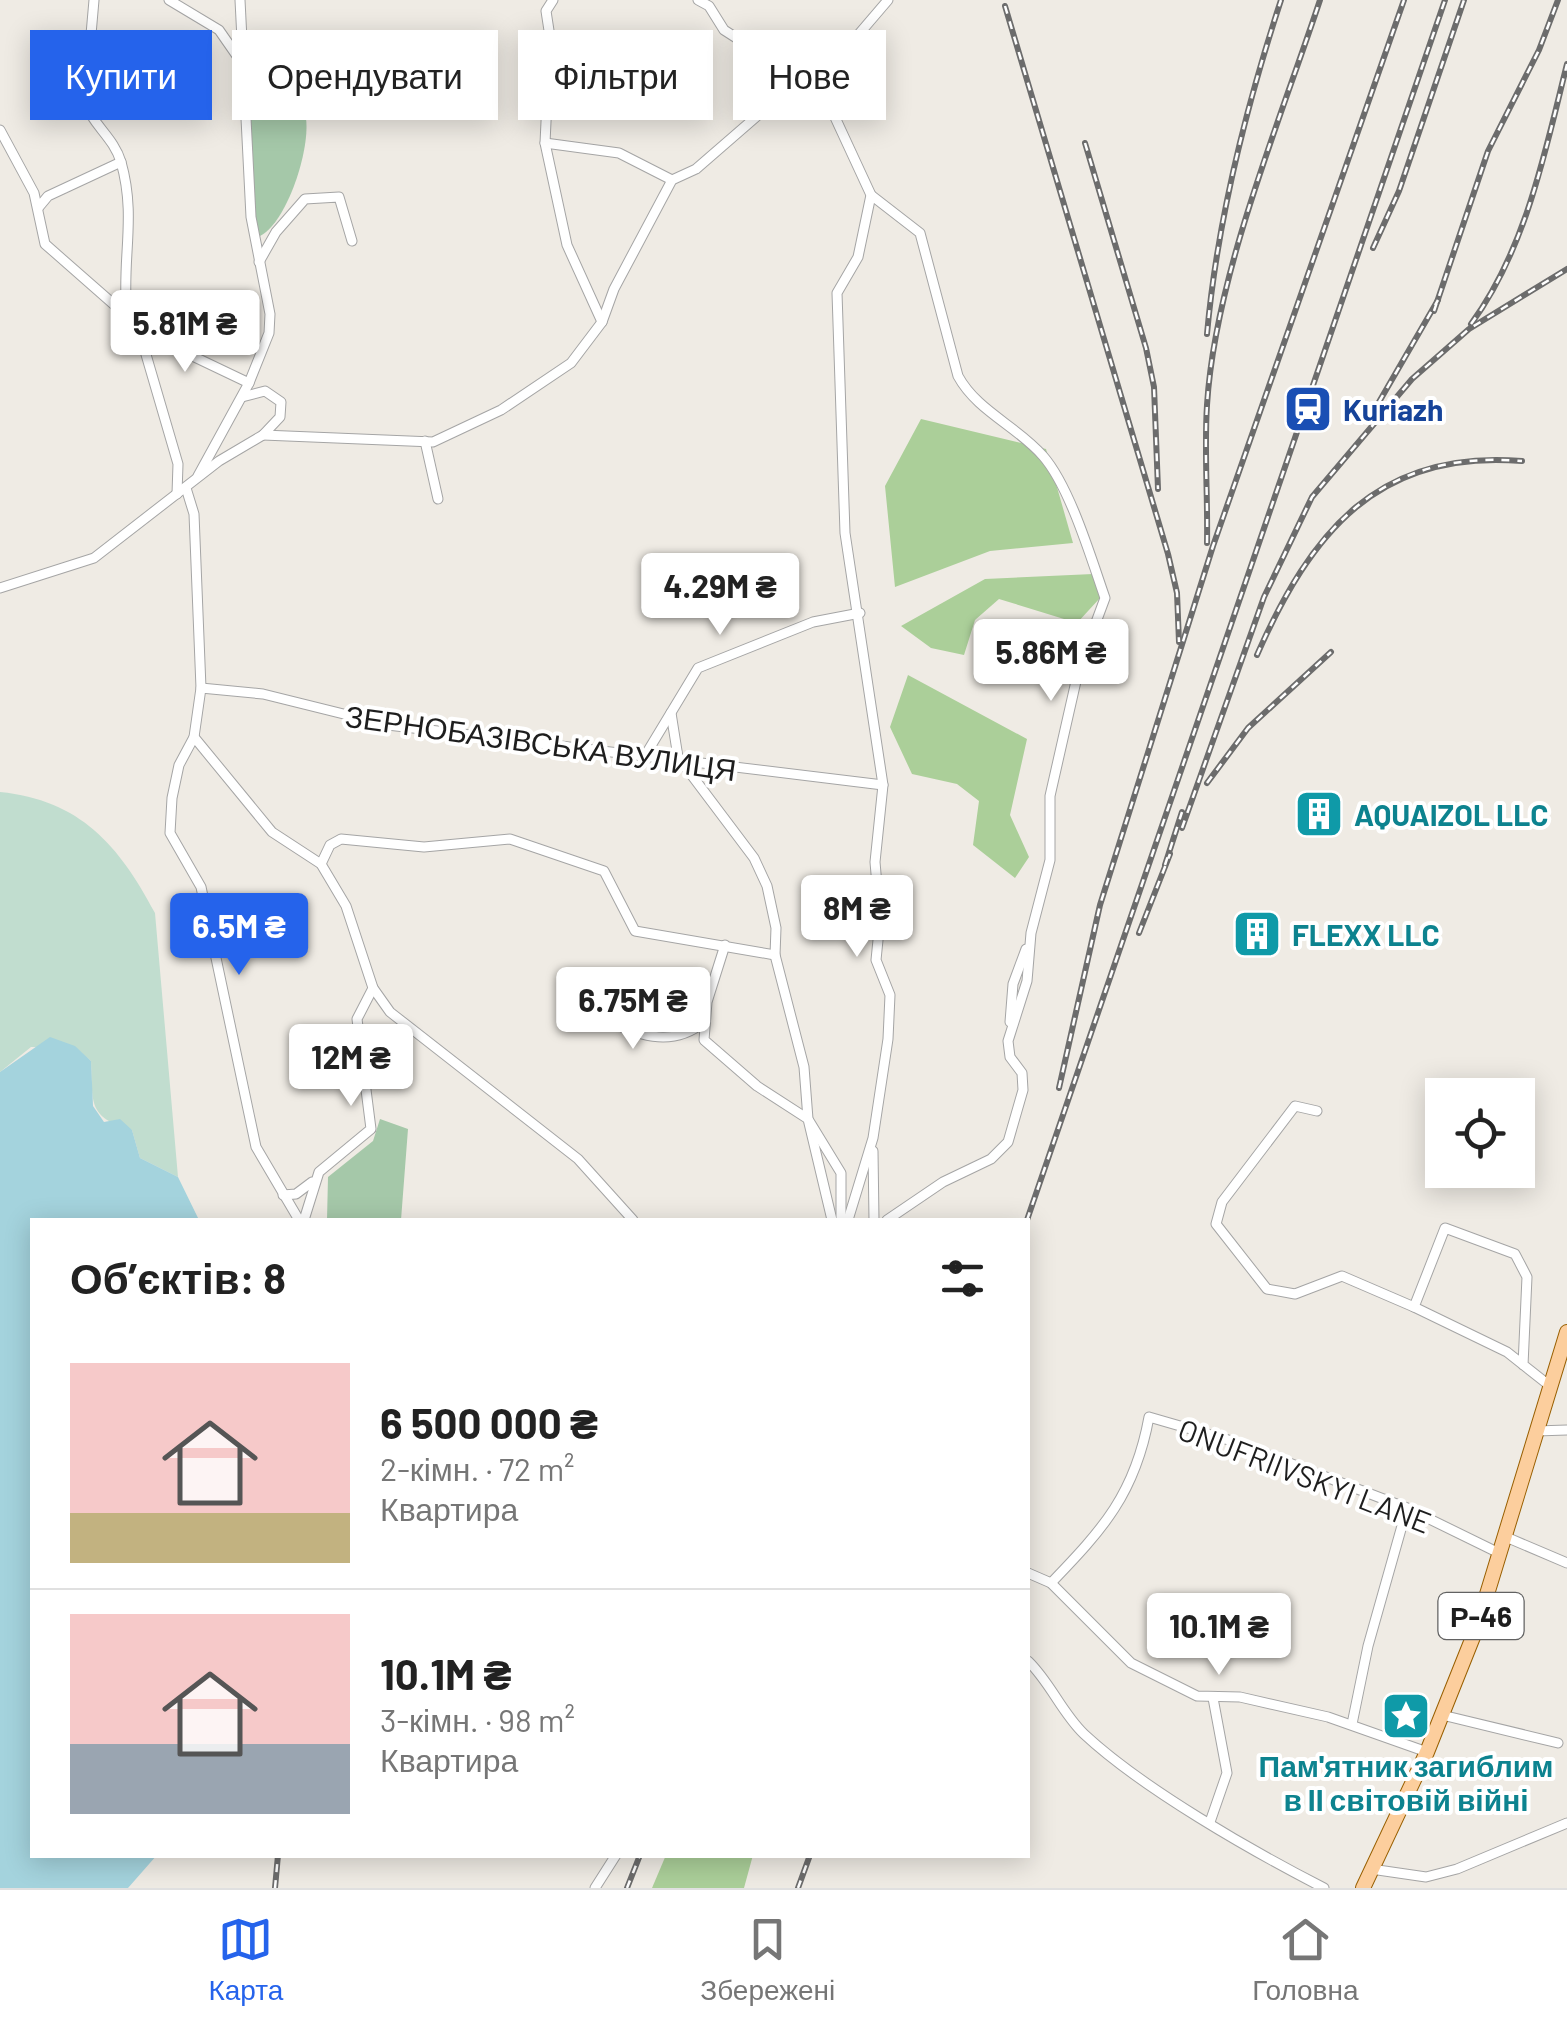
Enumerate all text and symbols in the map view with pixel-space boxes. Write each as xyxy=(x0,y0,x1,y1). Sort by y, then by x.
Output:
chip: Купити xyxy=(30,30,212,120)
chip: Орендувати xyxy=(232,30,498,120)
chip: Фільтри xyxy=(518,30,713,120)
chip: Нове xyxy=(733,30,886,120)
pin: 5.81M ₴ xyxy=(93,290,277,375)
text: 5.81M ₴ xyxy=(133,303,237,341)
station icon: Kuriazh xyxy=(1282,383,1334,435)
place label: Kuriazh xyxy=(1343,391,1443,427)
pin: 4.29M ₴ xyxy=(628,553,812,638)
text: 4.29M ₴ xyxy=(663,566,777,604)
pin: 5.86M ₴ xyxy=(959,619,1143,704)
text: 5.86M ₴ xyxy=(995,632,1107,670)
street label: ЗЕРНОБАЗІВСЬКА ВУЛИЦЯ xyxy=(343,697,739,787)
building icon: AQUAIZOL LLC xyxy=(1293,788,1345,840)
place label: AQUAIZOL LLC xyxy=(1354,796,1548,832)
pin: 8M ₴ xyxy=(798,875,916,960)
text: 8M ₴ xyxy=(823,888,891,926)
pin: 6.5M ₴ xyxy=(158,893,320,978)
text: 6.5M ₴ xyxy=(192,906,286,944)
building icon: FLEXX LLC xyxy=(1231,908,1283,960)
place label: FLEXX LLC xyxy=(1292,916,1440,952)
pin: 6.75M ₴ xyxy=(541,967,725,1052)
text: 6.75M ₴ xyxy=(578,980,688,1018)
pin: 12M ₴ xyxy=(281,1024,421,1109)
text: 12M ₴ xyxy=(311,1037,391,1075)
map controls xyxy=(1425,1078,1535,1188)
button: locate xyxy=(1425,1078,1535,1188)
icon: filters xyxy=(935,1251,990,1306)
text: Об’єктів: 8 xyxy=(70,1252,286,1302)
text: 6 500 000 ₴ xyxy=(380,1397,598,1447)
icon: home xyxy=(150,1403,270,1523)
street label: ONUFRIIVSKYI LANE xyxy=(1174,1410,1436,1540)
text: 2-кімн. · 72 m² xyxy=(380,1449,575,1487)
text: Квартира xyxy=(380,1489,518,1527)
pin: 10.1M ₴ xyxy=(1127,1593,1311,1678)
road number: Р-46 xyxy=(1438,1593,1524,1639)
text: 10.1M ₴ xyxy=(1169,1606,1269,1644)
text: 10.1M ₴ xyxy=(380,1648,511,1698)
icon: home xyxy=(150,1654,270,1774)
place icon: Пам'ятник загиблим в II світовій війні xyxy=(1380,1690,1432,1742)
text: 3-кімн. · 98 m² xyxy=(380,1700,575,1738)
text: Квартира xyxy=(380,1740,518,1778)
place label: Пам'ятник загиблим в II світовій війні xyxy=(1259,1747,1553,1817)
tab: Карта xyxy=(208,1912,283,2007)
tab: Збережені xyxy=(700,1912,835,2007)
tab: Головна xyxy=(1252,1912,1359,2007)

